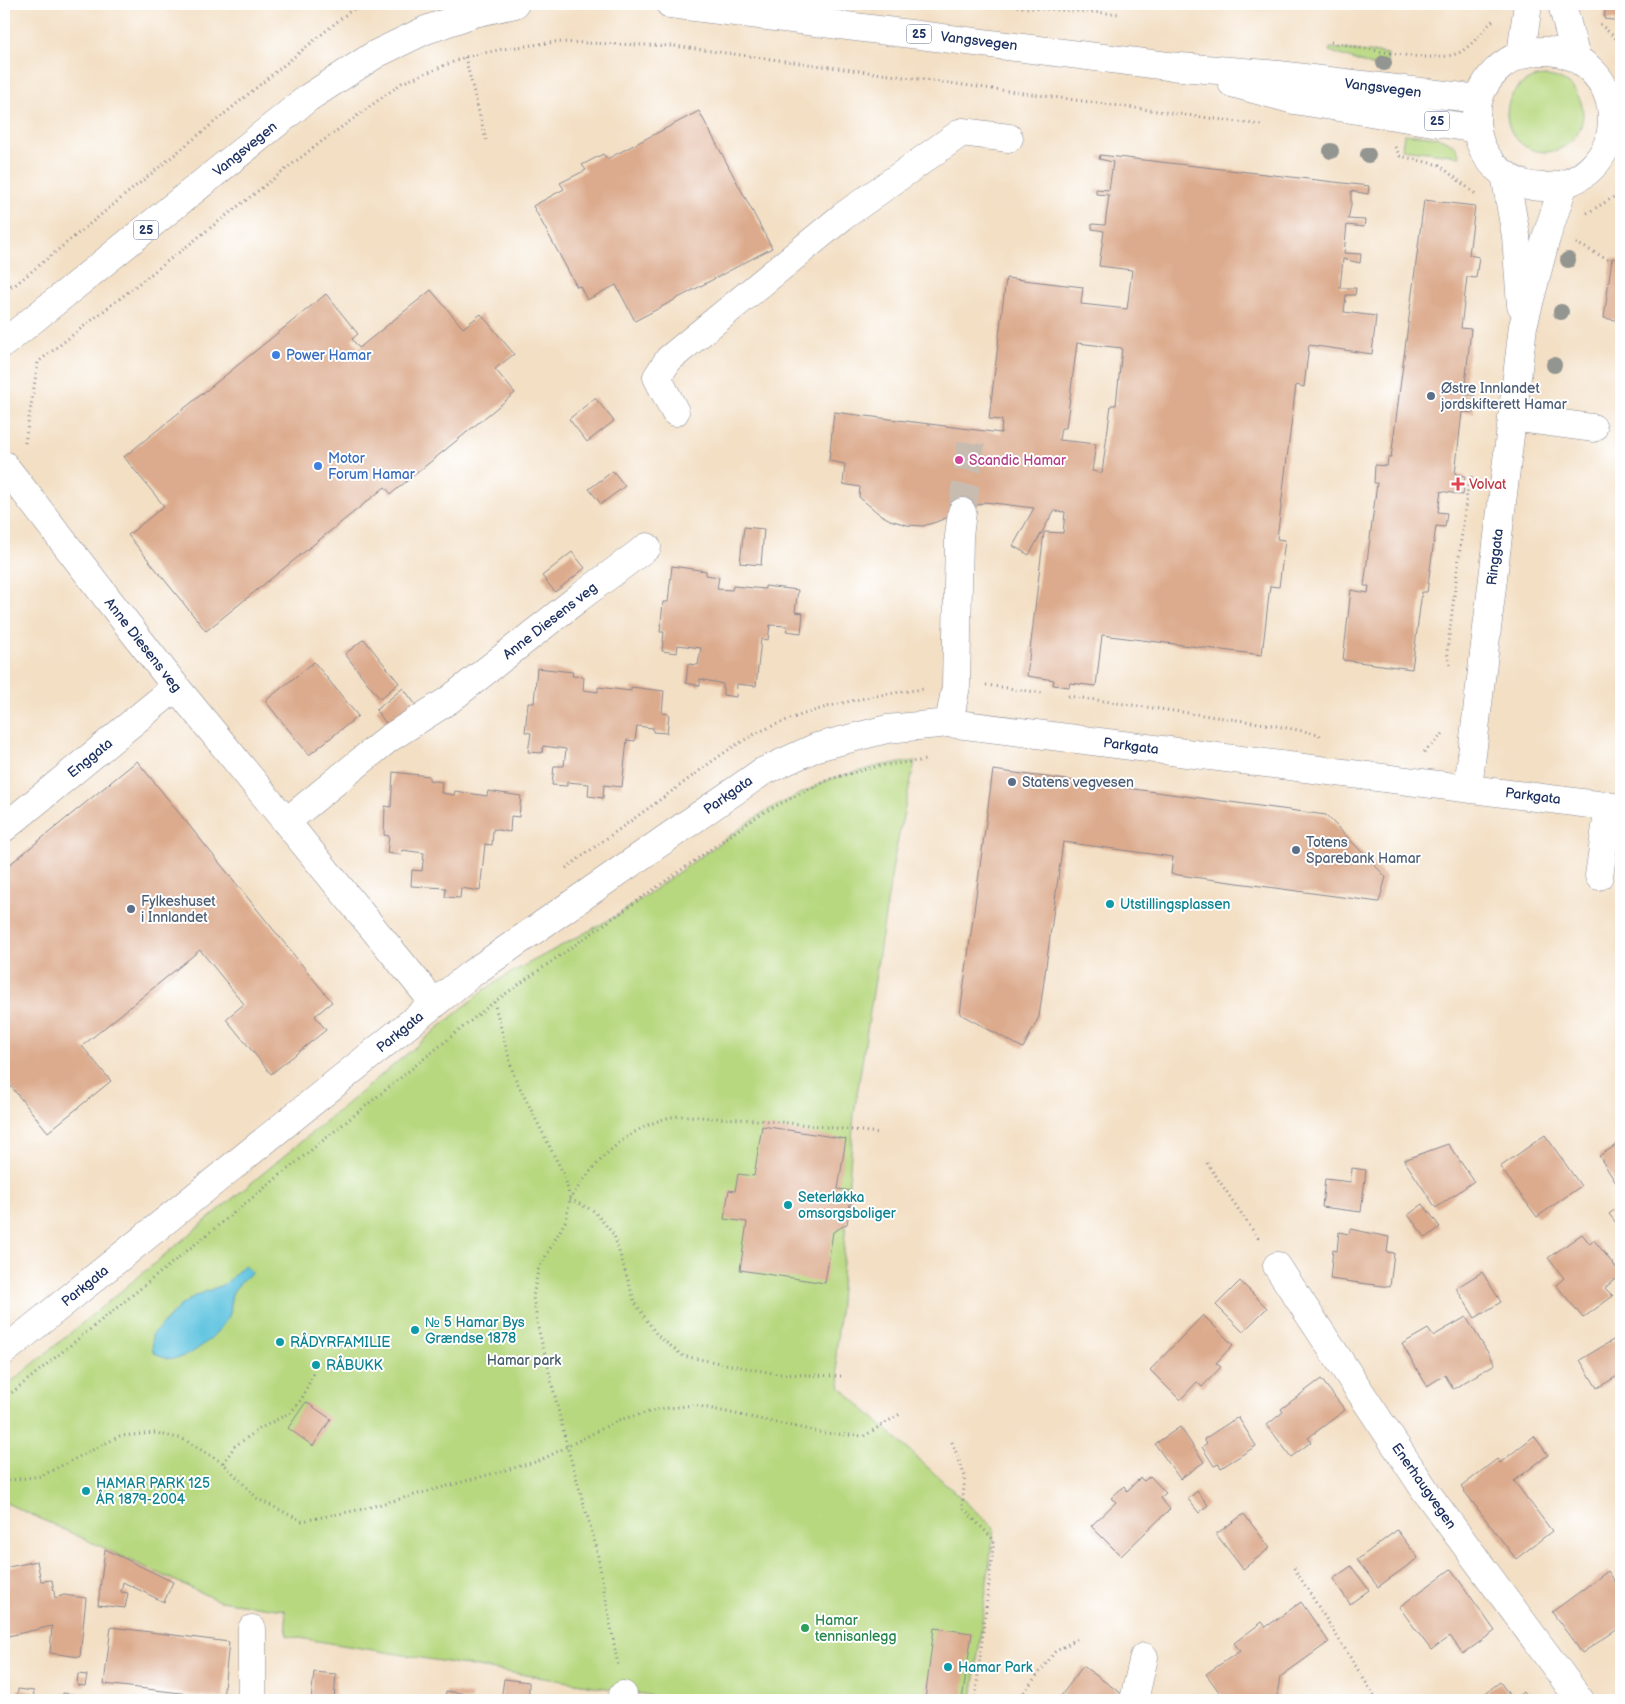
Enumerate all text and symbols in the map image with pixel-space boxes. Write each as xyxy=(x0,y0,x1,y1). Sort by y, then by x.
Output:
road number: 25 xyxy=(906,24,932,44)
street label: Vangsvegen xyxy=(939,28,1019,54)
street label: Vangsvegen xyxy=(1343,75,1423,101)
road number: 25 xyxy=(1424,112,1450,130)
street label: Vangsvegen xyxy=(210,118,281,180)
road number: 25 xyxy=(134,220,158,240)
place label: Power Hamar xyxy=(286,347,372,364)
marker: Power Hamar xyxy=(270,349,282,361)
place label: Østre Innlandet jordskifterett Hamar xyxy=(1440,380,1568,413)
marker: Østre Innlandet jordskifterett Hamar xyxy=(1425,390,1437,402)
place label: Motor Forum Hamar xyxy=(328,450,416,483)
place label: Scandic Hamar xyxy=(969,452,1067,469)
marker: Scandic Hamar xyxy=(953,454,965,466)
marker: Motor Forum Hamar xyxy=(312,460,324,472)
place label: Volvat xyxy=(1469,476,1507,493)
marker: Volvat xyxy=(1451,477,1465,491)
street label: Ringgata xyxy=(1483,528,1507,586)
street label: Anne Diesens veg xyxy=(499,579,601,663)
street label: Anne Diesens veg xyxy=(101,594,185,696)
street label: Parkgata xyxy=(1102,734,1160,758)
street label: Enggata xyxy=(64,735,116,781)
street label: Parkgata xyxy=(700,772,756,818)
place label: Statens vegvesen xyxy=(1022,774,1134,791)
marker: Statens vegvesen xyxy=(1006,776,1018,788)
street label: Parkgata xyxy=(1504,784,1562,808)
place label: Totens Sparebank Hamar xyxy=(1306,834,1422,867)
marker: Totens Sparebank Hamar xyxy=(1290,844,1302,856)
place label: Fylkeshuset i Innlandet xyxy=(141,893,216,926)
place label: Utstillingsplassen xyxy=(1120,896,1231,913)
marker: Utstillingsplassen xyxy=(1104,898,1116,910)
marker: Fylkeshuset i Innlandet xyxy=(125,903,137,915)
street label: Parkgata xyxy=(373,1008,427,1056)
place label: Seterløkka omsorgsboliger xyxy=(798,1189,897,1222)
marker: Seterløkka omsorgsboliger xyxy=(782,1199,794,1211)
street label: Parkgata xyxy=(58,1262,112,1310)
place label: № 5 Hamar Bys Grændse 1878 xyxy=(425,1314,525,1347)
marker: № 5 Hamar Bys Grændse 1878 xyxy=(409,1324,421,1336)
place label: RÅDYRFAMILIE xyxy=(290,1332,391,1351)
marker: RÅDYRFAMILIE xyxy=(274,1336,286,1348)
park label: Hamar park xyxy=(487,1352,561,1369)
place label: RÅBUKK xyxy=(326,1355,383,1374)
marker: RÅBUKK xyxy=(310,1359,322,1371)
street label: Enerhaugvegen xyxy=(1388,1440,1460,1532)
place label: HAMAR PARK 125 ÅR 1879-2004 xyxy=(96,1475,210,1508)
marker: HAMAR PARK 125 ÅR 1879-2004 xyxy=(80,1485,92,1497)
place label: Hamar tennisanlegg xyxy=(815,1612,897,1645)
marker: Hamar tennisanlegg xyxy=(799,1622,811,1634)
place label: Hamar Park xyxy=(958,1659,1033,1676)
marker: Hamar Park xyxy=(942,1661,954,1673)

